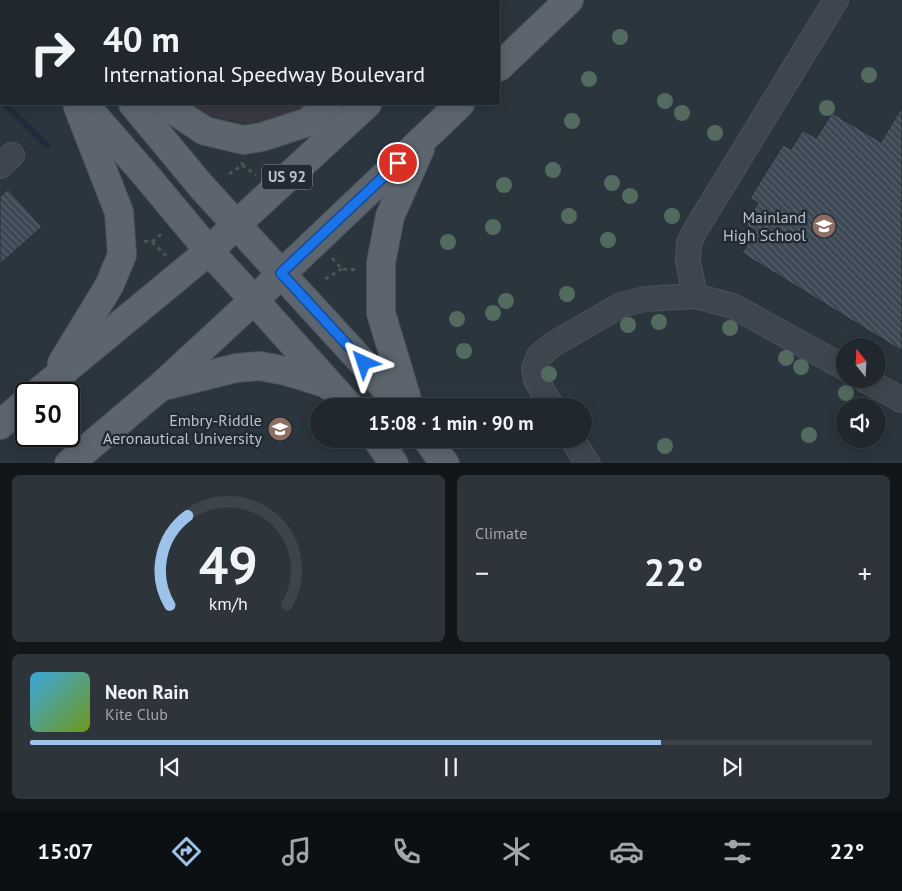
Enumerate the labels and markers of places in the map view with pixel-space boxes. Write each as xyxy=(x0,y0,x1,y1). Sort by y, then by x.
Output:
pin xyxy=(377,142,419,184)
place label: Mainland High School xyxy=(723,207,806,245)
school or university icon: Mainland High School xyxy=(811,213,837,239)
place label: Embry-Riddle Aeronautical University xyxy=(103,410,263,448)
school or university icon: Embry-Riddle Aeronautical University xyxy=(267,416,293,442)

